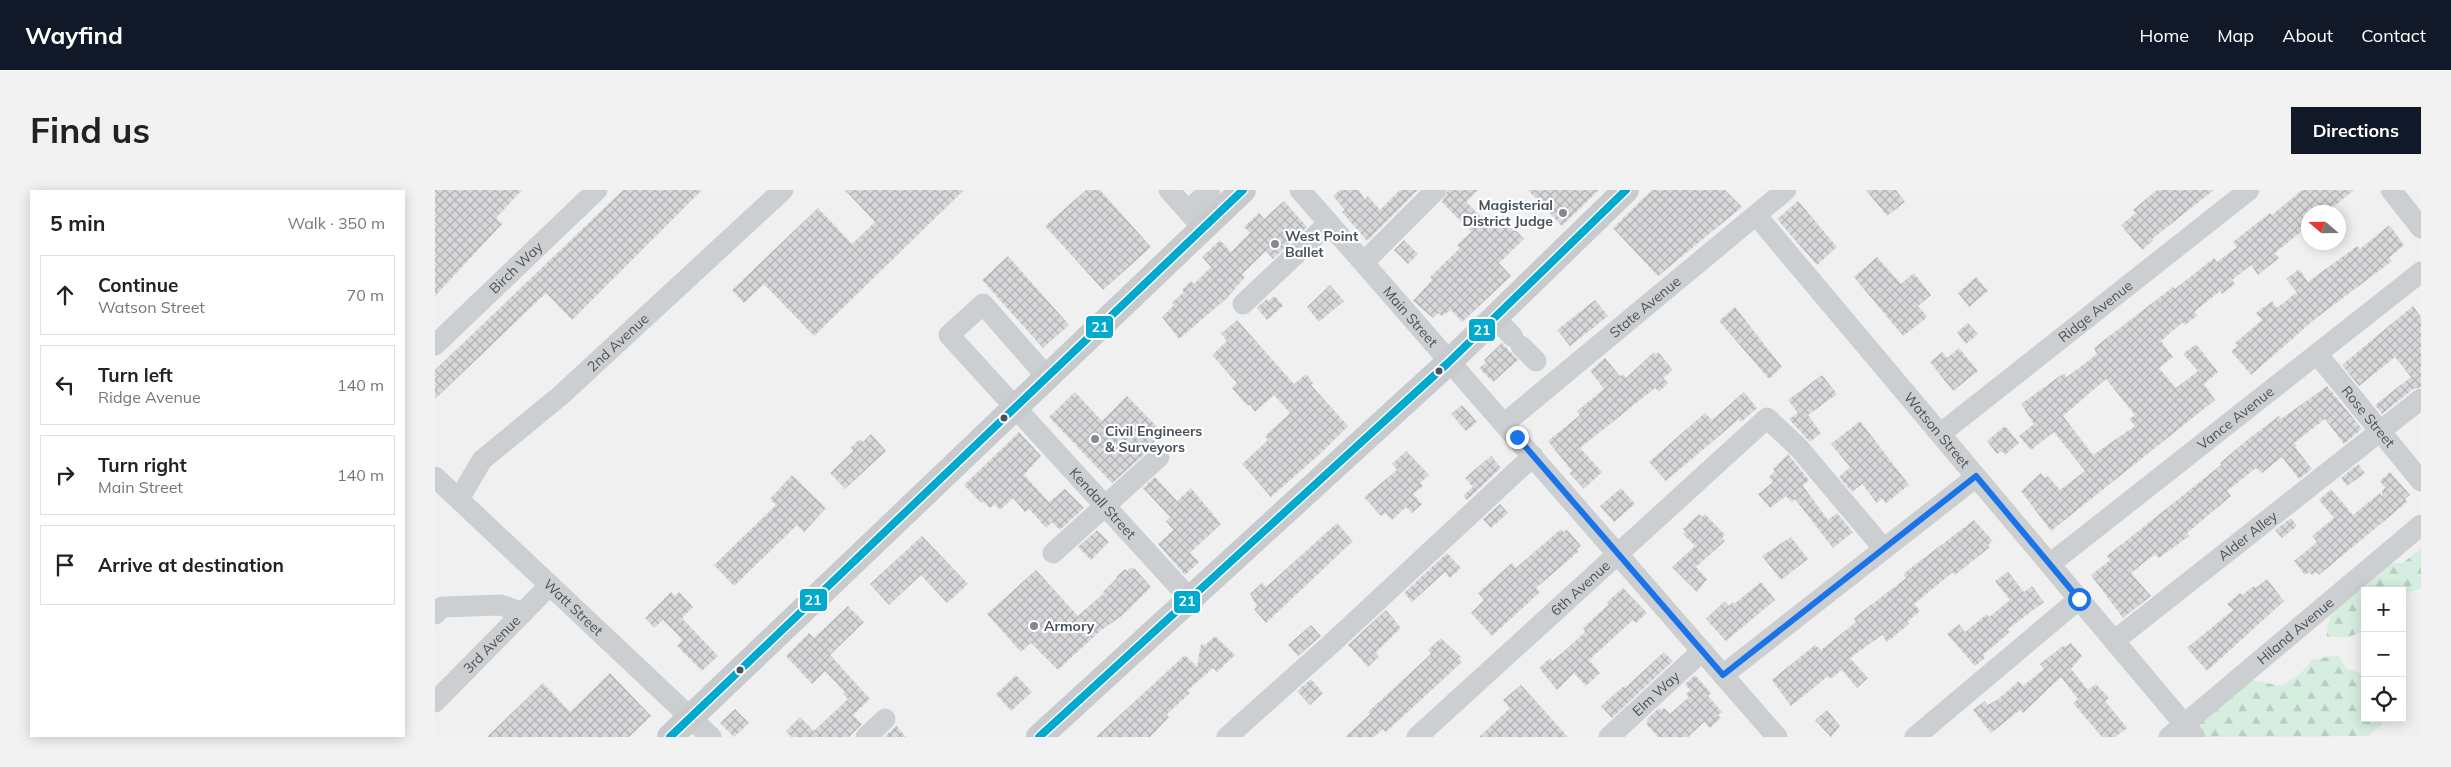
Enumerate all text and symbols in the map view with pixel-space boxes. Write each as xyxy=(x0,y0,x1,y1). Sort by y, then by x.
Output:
text: Wayfind xyxy=(25,20,123,50)
text: Home xyxy=(2139,24,2189,47)
text: Map xyxy=(2217,24,2254,47)
text: About xyxy=(2282,24,2333,47)
text: Contact xyxy=(2361,24,2426,47)
button: Directions xyxy=(2291,107,2421,154)
text: Find us xyxy=(30,108,150,152)
place label: Magisterial District Judge xyxy=(1463,196,1553,230)
north arrow xyxy=(2301,205,2346,250)
marker: Magisterial District Judge xyxy=(1557,207,1569,219)
text: 5 min xyxy=(50,210,105,236)
text: Walk · 350 m xyxy=(287,213,385,233)
place label: West Point Ballet xyxy=(1285,227,1359,261)
street label: Birch Way xyxy=(485,237,547,297)
marker: West Point Ballet xyxy=(1269,238,1281,250)
street label: State Avenue xyxy=(1606,272,1684,342)
text: Continue xyxy=(98,273,178,297)
street label: Ridge Avenue xyxy=(2054,276,2136,346)
icon: ahead xyxy=(51,281,79,309)
street label: Main Street xyxy=(1379,283,1442,351)
text: 70 m xyxy=(347,285,384,305)
text: Watson Street xyxy=(98,297,205,317)
street label: 2nd Avenue xyxy=(583,310,652,375)
line badge: 21 xyxy=(1085,315,1114,339)
text: 21 xyxy=(1092,318,1108,336)
line badge: 21 xyxy=(1468,318,1496,342)
text: 21 xyxy=(1474,321,1490,339)
text: Turn left xyxy=(98,363,173,387)
unlabelled marker xyxy=(1434,366,1444,376)
icon: left xyxy=(51,371,79,399)
text: 140 m xyxy=(337,375,384,395)
street label: Vance Avenue xyxy=(2194,382,2277,454)
street label: Rose Street xyxy=(2338,382,2399,451)
text: Ridge Avenue xyxy=(98,387,201,407)
street label: Watson Street xyxy=(1900,388,1974,472)
unlabelled marker xyxy=(999,413,1009,423)
place label: Civil Engineers & Surveyors xyxy=(1105,422,1202,456)
route end xyxy=(1506,426,1529,449)
marker: Civil Engineers & Surveyors xyxy=(1089,433,1101,445)
text: Turn right xyxy=(98,453,187,477)
icon: right xyxy=(51,461,79,489)
street label: Kendall Street xyxy=(1066,464,1140,543)
text: 140 m xyxy=(337,465,384,485)
text: Main Street xyxy=(98,477,183,497)
street label: Alder Alley xyxy=(2214,507,2281,565)
icon: arrive xyxy=(51,551,79,579)
text: Arrive at destination xyxy=(98,553,284,577)
street label: 6th Avenue xyxy=(1547,557,1614,620)
street label: Watt Street xyxy=(540,575,607,640)
map controls xyxy=(2361,587,2406,722)
button: + xyxy=(2361,587,2406,632)
line badge: 21 xyxy=(799,588,828,612)
route start xyxy=(2068,588,2091,611)
line badge: 21 xyxy=(1173,590,1201,614)
text: 21 xyxy=(805,591,821,609)
text: 21 xyxy=(1179,592,1195,610)
street label: Hiland Avenue xyxy=(2253,593,2337,668)
street label: 3rd Avenue xyxy=(459,611,524,677)
place label: Armory xyxy=(1044,617,1095,635)
marker: Armory xyxy=(1028,620,1040,632)
button: − xyxy=(2361,632,2406,677)
unlabelled marker xyxy=(735,665,745,675)
street label: Elm Way xyxy=(1629,667,1684,720)
button: locate xyxy=(2361,677,2406,722)

